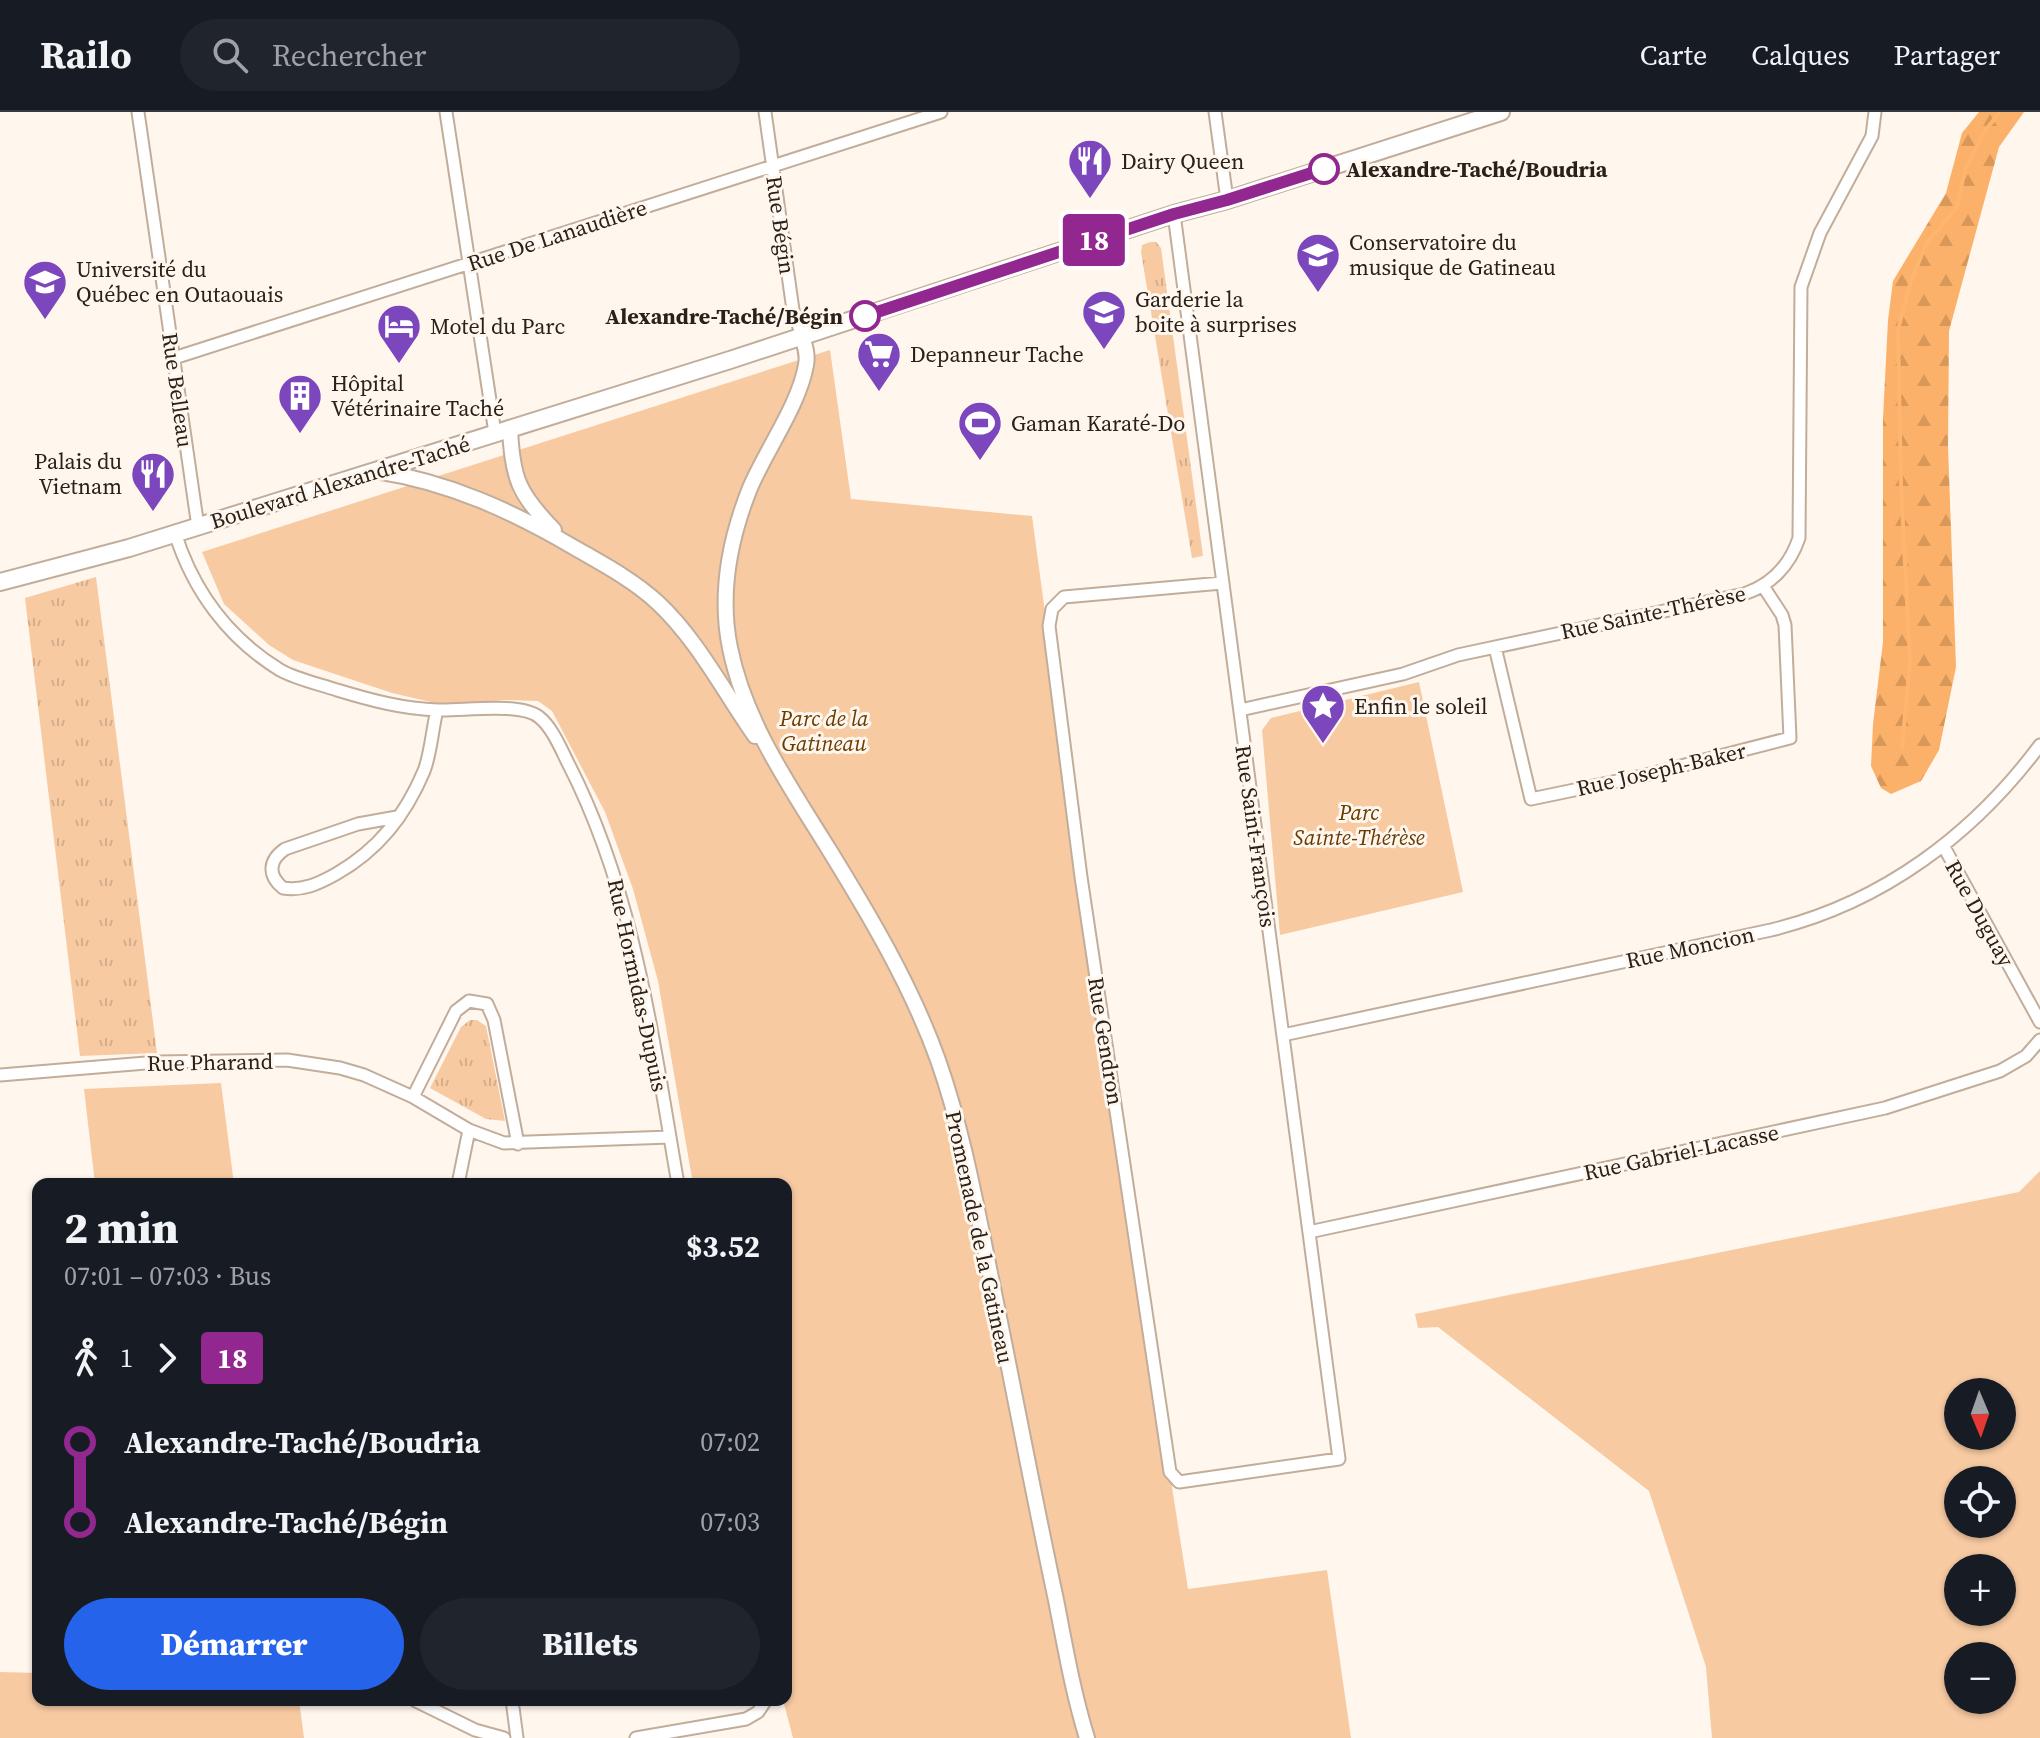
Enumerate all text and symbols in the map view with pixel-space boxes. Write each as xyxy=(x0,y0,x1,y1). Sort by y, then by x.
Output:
search box xyxy=(180,19,740,91)
text: Railo xyxy=(40,29,132,81)
icon: search xyxy=(208,33,252,77)
text: Rechercher xyxy=(272,35,427,76)
text: Carte xyxy=(1640,36,1707,74)
text: Calques xyxy=(1751,36,1850,74)
text: Partager xyxy=(1894,36,2000,74)
restaurant icon: Dairy Queen xyxy=(1066,137,1114,200)
place label: Dairy Queen xyxy=(1121,146,1244,176)
marker: Alexandre-Taché/Boudria xyxy=(1309,154,1339,184)
place label: Alexandre-Taché/Boudria xyxy=(1346,154,1608,184)
street label: Rue Bégin xyxy=(759,174,803,276)
street label: Rue De Lanaudière xyxy=(463,192,651,278)
line badge: 18 xyxy=(1058,214,1130,266)
text: 18 xyxy=(1079,221,1109,259)
place label: Conservatoire du musique de Gatineau xyxy=(1349,227,1556,282)
school or university icon: Conservatoire du musique de Gatineau xyxy=(1294,231,1342,294)
place label: Université du Québec en Outaouais xyxy=(76,254,283,309)
school or university icon: Université du Québec en Outaouais xyxy=(21,258,69,321)
place label: Garderie la boite à surprises xyxy=(1135,284,1297,339)
school or university icon: Garderie la boite à surprises xyxy=(1080,288,1128,351)
place label: Alexandre-Taché/Bégin xyxy=(605,301,843,331)
marker: Alexandre-Taché/Bégin xyxy=(850,301,880,331)
hotel icon: Motel du Parc xyxy=(375,302,423,365)
place label: Motel du Parc xyxy=(430,311,565,341)
street label: Rue Belleau xyxy=(155,330,201,450)
supermarket icon: Depanneur Tache xyxy=(855,330,903,393)
place label: Depanneur Tache xyxy=(910,339,1084,369)
place label: Hôpital Vétérinaire Taché xyxy=(331,368,504,423)
building icon: Hôpital Vétérinaire Taché xyxy=(276,372,324,435)
sports icon: Gaman Karaté-Do xyxy=(956,399,1004,462)
place label: Gaman Karaté-Do xyxy=(1011,408,1185,438)
street label: Boulevard Alexandre-Taché xyxy=(206,428,474,536)
place label: Palais du Vietnam xyxy=(34,446,122,501)
restaurant icon: Palais du Vietnam xyxy=(129,450,177,513)
street label: Rue Sainte-Thérèse xyxy=(1558,578,1748,646)
place icon: Enfin le soleil xyxy=(1299,682,1347,745)
place label: Enfin le soleil xyxy=(1354,691,1488,721)
park label: Parc de la Gatineau xyxy=(778,703,869,758)
street label: Rue Joseph-Baker xyxy=(1573,735,1749,803)
street label: Rue Saint-François xyxy=(1228,743,1284,929)
park label: Parc Sainte-Thérèse xyxy=(1293,797,1425,852)
street label: Rue Duguay xyxy=(1938,854,2022,972)
street label: Rue Hormidas-Dupuis xyxy=(601,876,675,1094)
street label: Rue Moncion xyxy=(1623,919,1757,975)
street label: Rue Gendron xyxy=(1081,975,1131,1107)
street label: Rue Pharand xyxy=(147,1046,274,1078)
street label: Promenade de la Gatineau xyxy=(939,1108,1022,1366)
street label: Rue Gabriel-Lacasse xyxy=(1581,1117,1781,1187)
text: 2 min xyxy=(64,1197,179,1258)
text: $3.52 xyxy=(686,1226,760,1267)
text: 07:01 – 07:03 · Bus xyxy=(64,1258,271,1294)
icon: walk xyxy=(64,1336,108,1380)
icon: forward xyxy=(145,1336,189,1380)
text: 18 xyxy=(217,1339,247,1377)
text: 1 xyxy=(120,1340,133,1376)
north arrow xyxy=(1944,1378,2016,1450)
map controls xyxy=(1944,1378,2016,1714)
text: Alexandre-Taché/Boudria xyxy=(124,1422,480,1463)
text: 07:02 xyxy=(700,1424,760,1460)
button: locate xyxy=(1944,1466,2016,1538)
text: Alexandre-Taché/Bégin xyxy=(124,1502,448,1543)
text: 07:03 xyxy=(700,1504,760,1540)
button: + xyxy=(1944,1554,2016,1626)
button: Démarrer xyxy=(64,1598,404,1690)
button: Billets xyxy=(420,1598,760,1690)
button: − xyxy=(1944,1642,2016,1714)

